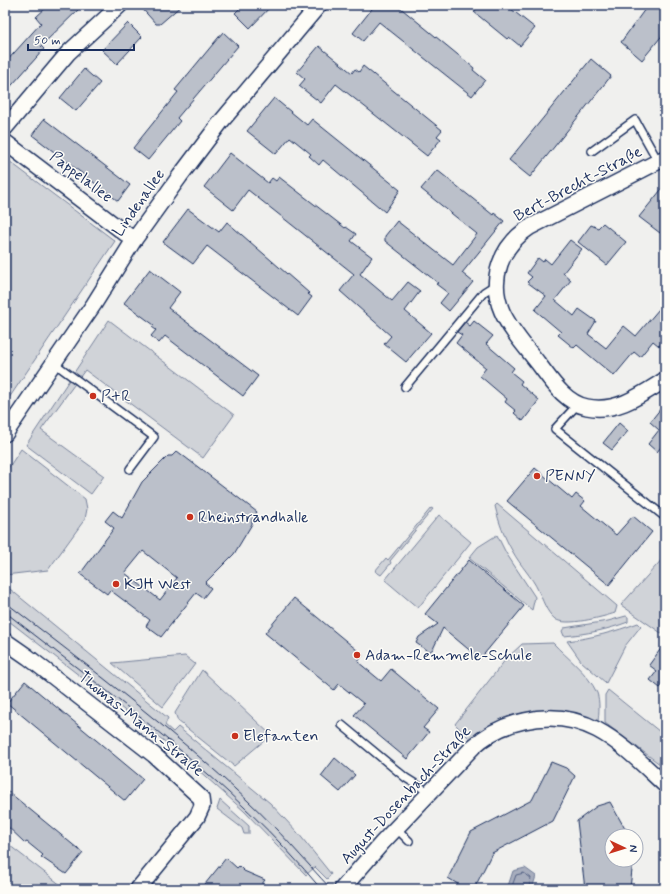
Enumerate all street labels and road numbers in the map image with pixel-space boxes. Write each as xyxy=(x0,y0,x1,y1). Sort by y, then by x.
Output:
street label: Bert-Brecht-Straße xyxy=(510,141,646,227)
street label: Pappelallee xyxy=(45,146,117,208)
street label: Lindenallee xyxy=(108,165,170,241)
street label: Thomas-Mann-Straße xyxy=(74,667,208,781)
street label: August-Dosenbach-Straße xyxy=(336,721,476,869)

